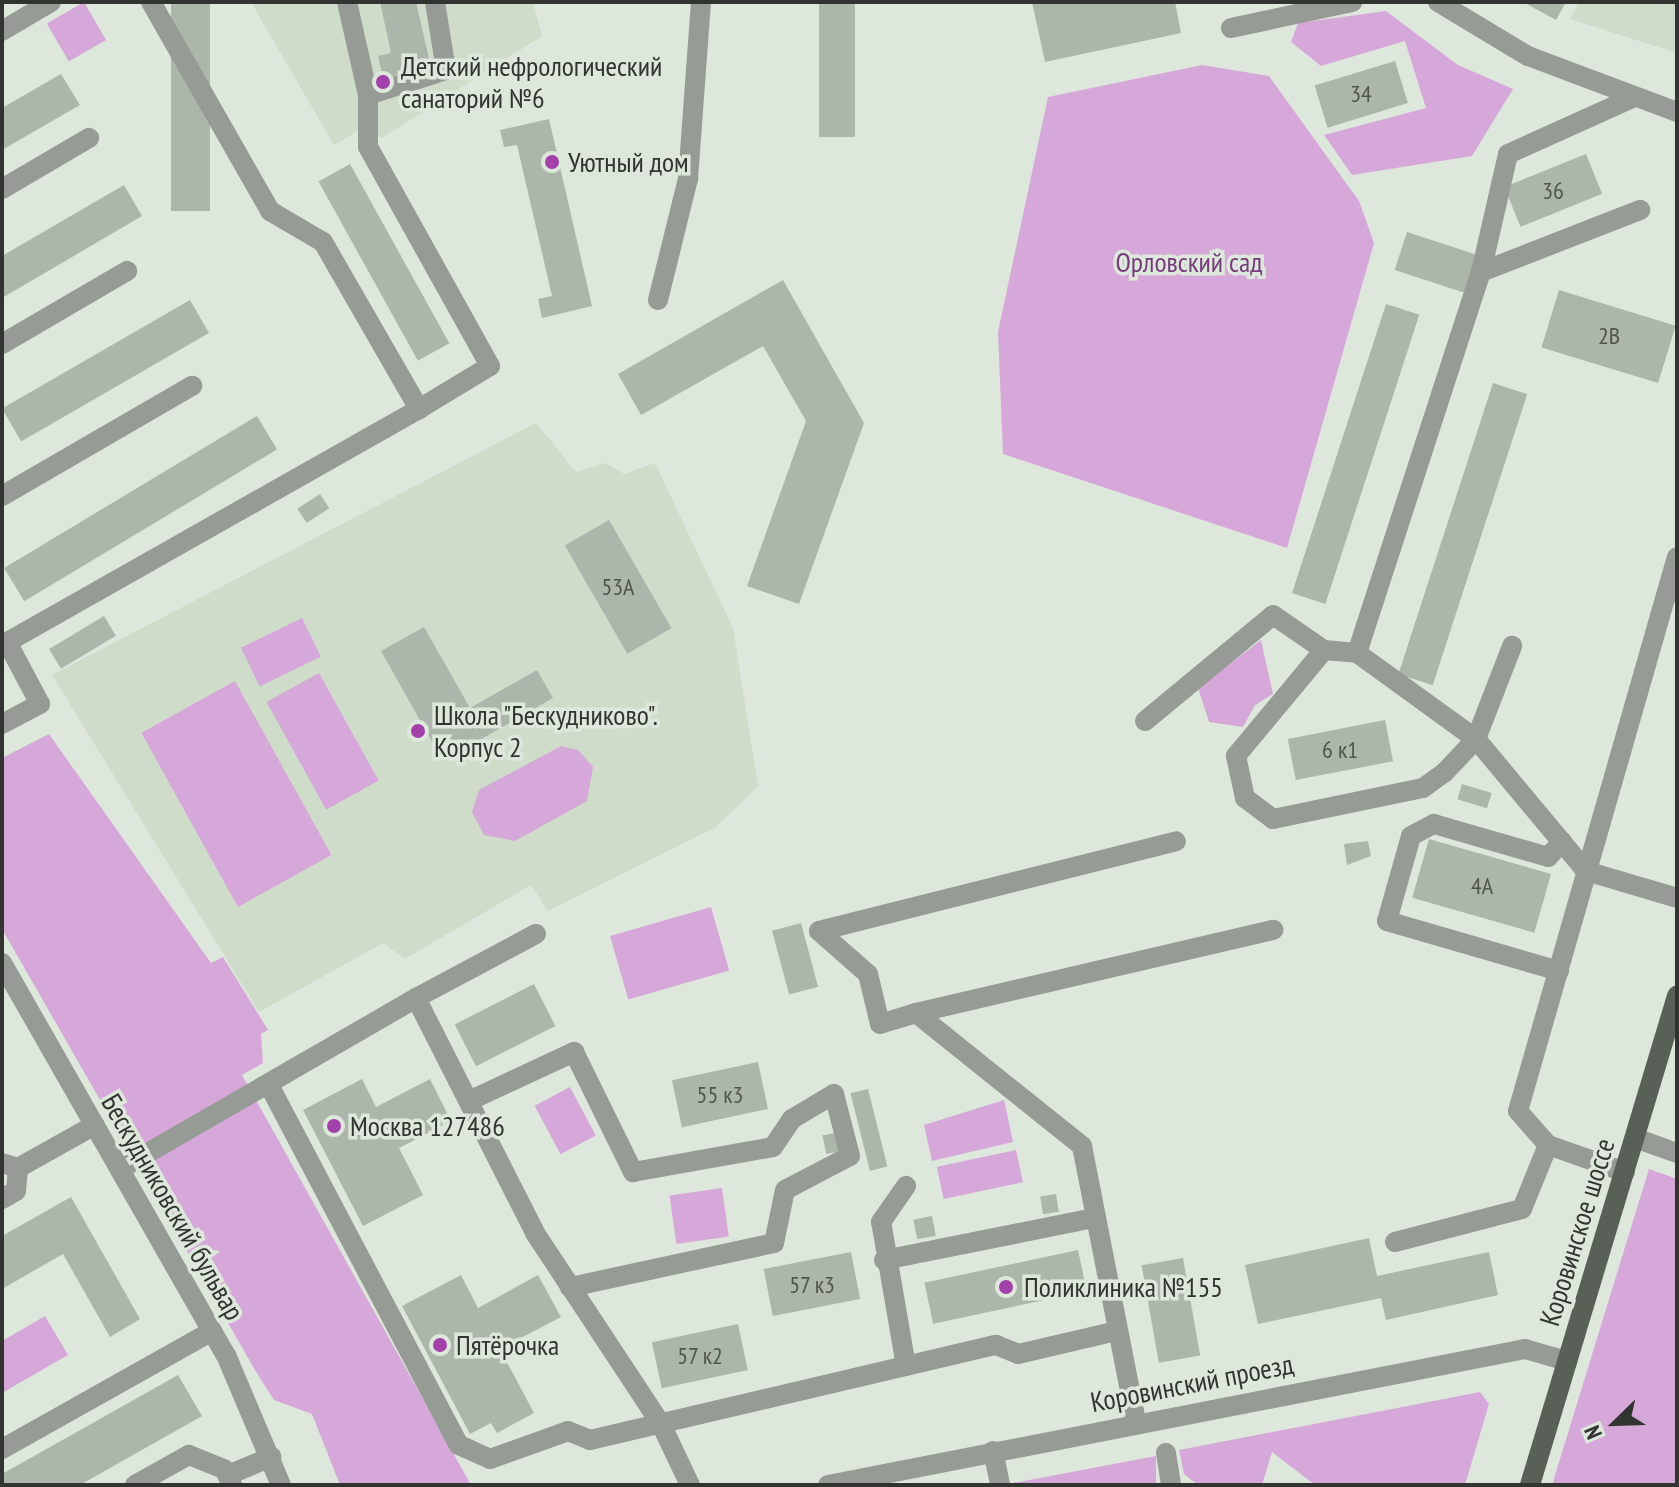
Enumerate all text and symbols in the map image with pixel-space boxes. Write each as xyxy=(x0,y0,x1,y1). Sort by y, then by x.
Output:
place label: Детский нефрологический санаторий №6 xyxy=(401,49,662,115)
marker: Детский нефрологический санаторий №6 xyxy=(372,71,394,93)
house number: 34 xyxy=(1350,80,1372,108)
place label: Уютный дом xyxy=(568,145,689,179)
marker: Уютный дом xyxy=(543,153,561,171)
house number: 36 xyxy=(1542,177,1564,205)
park label: Орловский сад xyxy=(1115,245,1263,279)
house number: 2В xyxy=(1598,322,1620,350)
house number: 53А xyxy=(602,573,634,601)
place label: Школа "Бескудниково". Корпус 2 xyxy=(434,698,659,764)
marker: Школа "Бескудниково". Корпус 2 xyxy=(409,722,427,740)
house number: 6 к1 xyxy=(1322,736,1358,764)
house number: 4А xyxy=(1471,872,1493,900)
house number: 55 к3 xyxy=(697,1081,743,1109)
street label: Бескудниковский бульвар xyxy=(95,1088,251,1326)
place label: Москва 127486 xyxy=(350,1109,505,1143)
marker: Москва 127486 xyxy=(325,1117,343,1135)
street label: Коровинское шоссе xyxy=(1533,1134,1621,1330)
place label: Поликлиника №155 xyxy=(1024,1270,1223,1304)
house number: 57 к3 xyxy=(789,1271,835,1299)
marker: Поликлиника №155 xyxy=(995,1276,1017,1298)
place label: Пятёрочка xyxy=(456,1328,559,1362)
marker: Пятёрочка xyxy=(431,1336,449,1354)
house number: 57 к2 xyxy=(677,1342,723,1370)
street label: Коровинский проезд xyxy=(1088,1347,1296,1419)
north arrow xyxy=(1575,1383,1655,1463)
text: N xyxy=(1578,1421,1608,1443)

